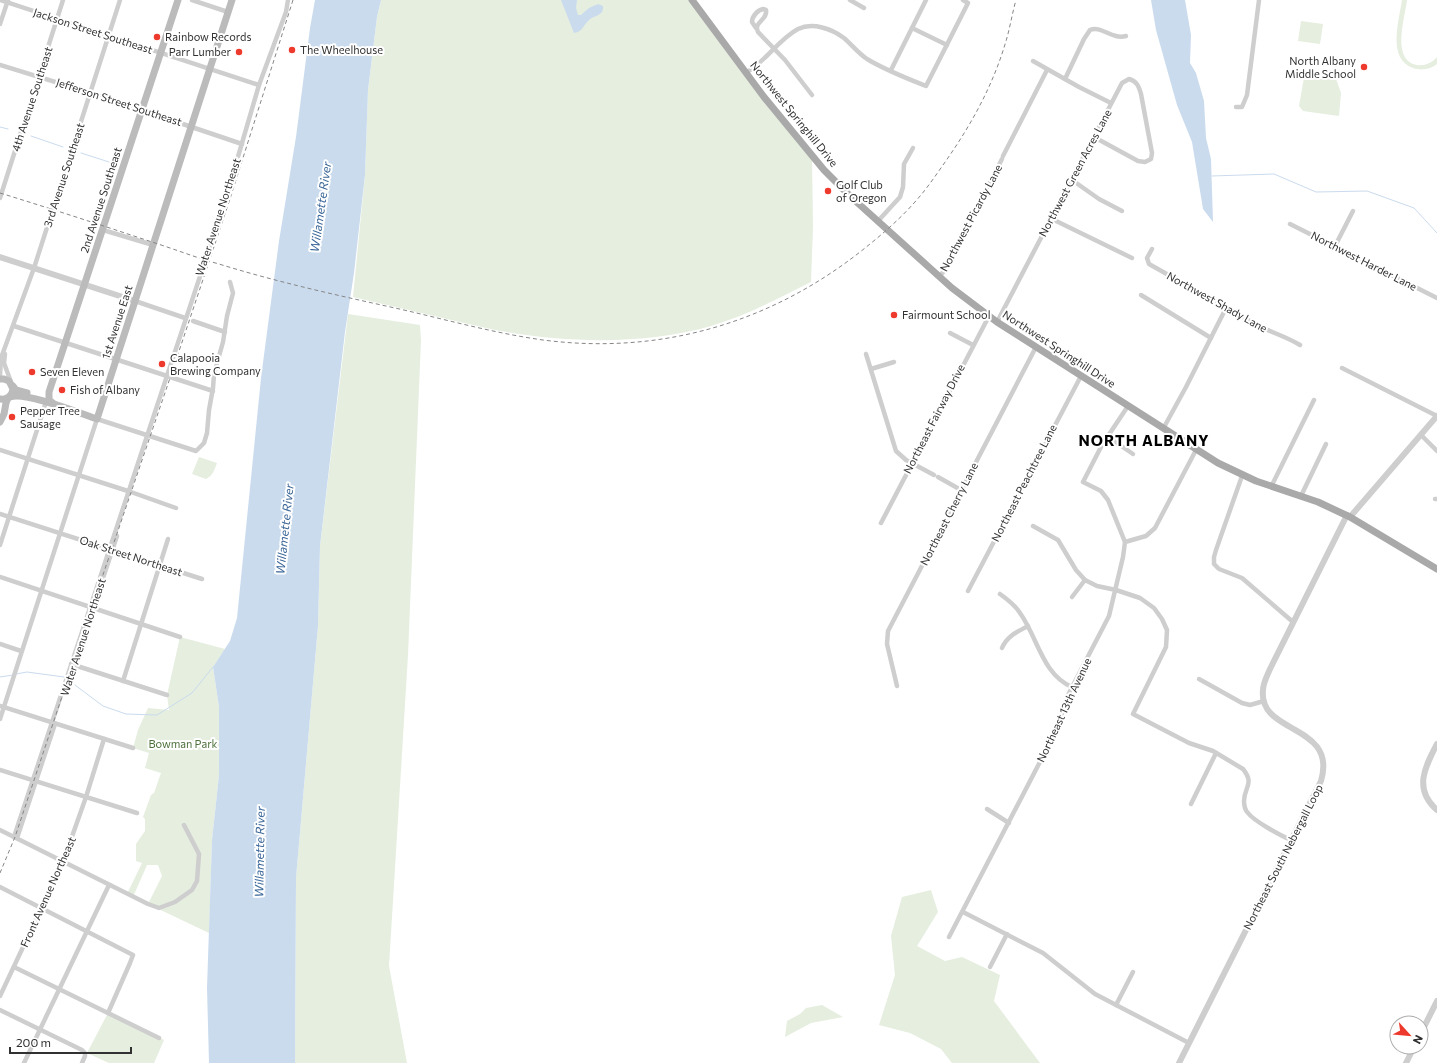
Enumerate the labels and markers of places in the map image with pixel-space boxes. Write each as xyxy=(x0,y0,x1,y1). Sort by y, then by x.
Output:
place label: Rainbow Records xyxy=(165,30,251,43)
marker: Rainbow Records xyxy=(152,32,162,42)
place label: The Wheelhouse xyxy=(300,43,383,56)
place label: Parr Lumber xyxy=(169,45,232,58)
marker: The Wheelhouse xyxy=(287,45,297,55)
marker: Parr Lumber xyxy=(234,47,244,57)
place label: North Albany Middle School xyxy=(1285,54,1356,80)
marker: North Albany Middle School xyxy=(1359,62,1369,72)
place label: Golf Club of Oregon xyxy=(836,178,887,204)
marker: Golf Club of Oregon xyxy=(823,186,833,196)
place label: Fairmount School xyxy=(902,308,990,321)
marker: Fairmount School xyxy=(889,310,899,320)
place label: Calapooia Brewing Company xyxy=(170,351,261,377)
marker: Calapooia Brewing Company xyxy=(157,359,167,369)
place label: Seven Eleven xyxy=(40,365,104,378)
marker: Seven Eleven xyxy=(27,367,37,377)
place label: Fish of Albany xyxy=(70,383,140,396)
marker: Fish of Albany xyxy=(57,385,67,395)
place label: Pepper Tree Sausage xyxy=(20,404,80,430)
marker: Pepper Tree Sausage xyxy=(7,412,17,422)

